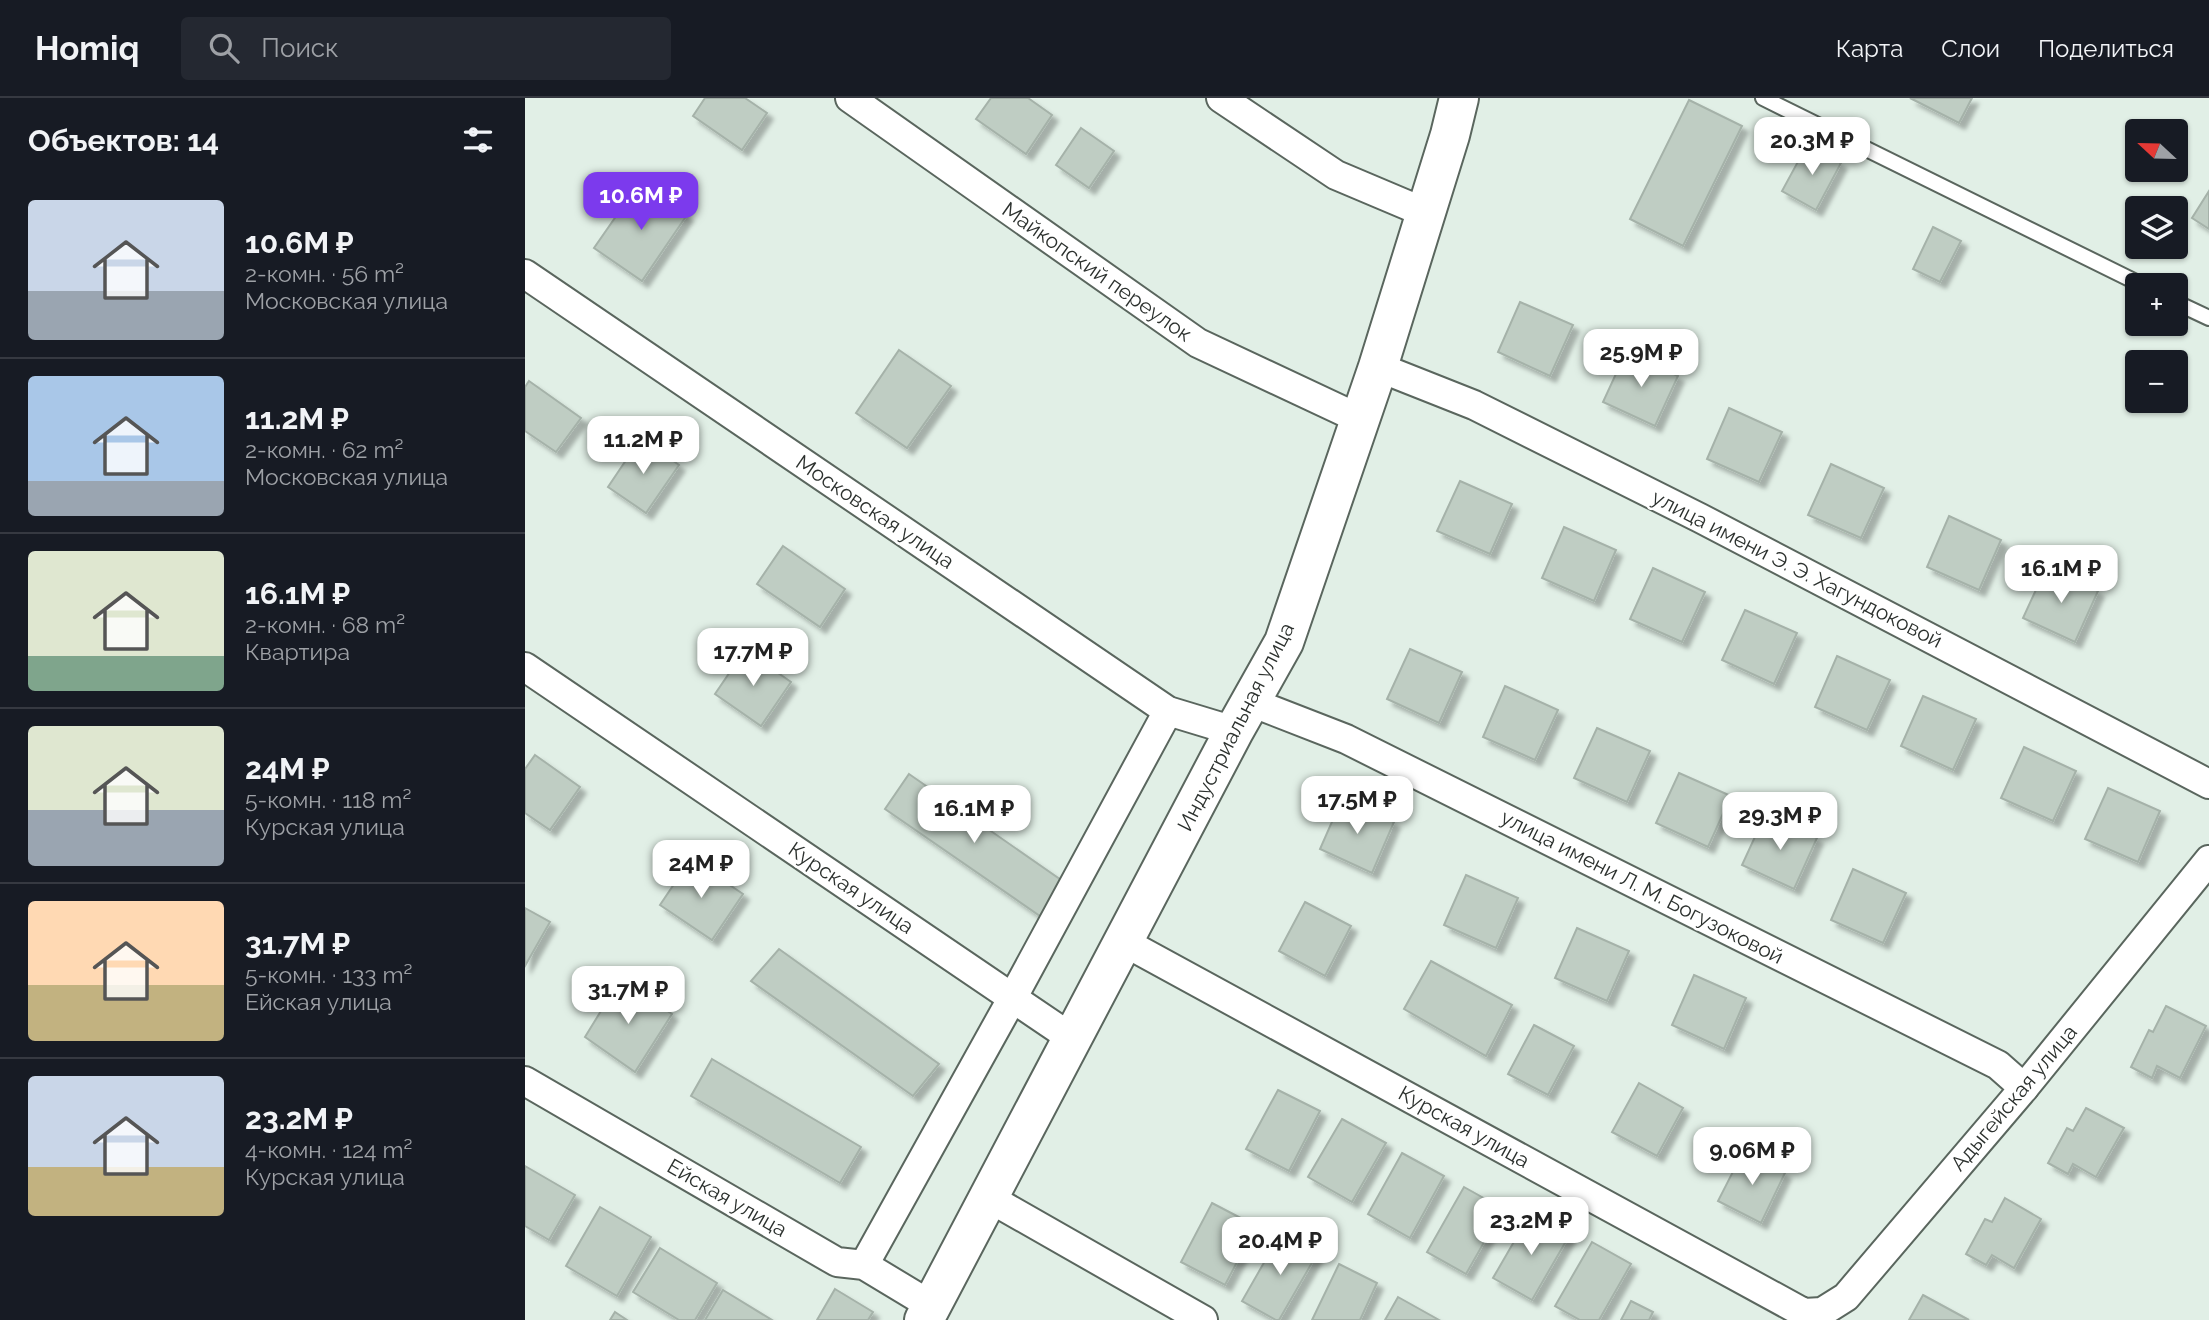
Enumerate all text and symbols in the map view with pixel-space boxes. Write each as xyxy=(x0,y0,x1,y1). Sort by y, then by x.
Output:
search box xyxy=(181,17,671,80)
text: Homiq xyxy=(35,29,139,68)
icon: search xyxy=(205,29,243,67)
text: Поиск xyxy=(261,33,339,63)
text: Карта xyxy=(1836,34,1903,63)
text: Слои xyxy=(1941,34,2000,63)
text: Поделиться xyxy=(2038,34,2174,63)
pin: 20.3M ₽ xyxy=(1747,118,1877,177)
north arrow xyxy=(2125,119,2187,182)
map controls xyxy=(2125,119,2188,413)
icon: filters xyxy=(459,121,497,159)
text: Объектов: 14 xyxy=(28,123,219,158)
text: 20.3M ₽ xyxy=(1770,126,1854,153)
pin: 10.6M ₽ xyxy=(576,172,706,232)
text: 10.6M ₽ xyxy=(599,181,683,208)
button: layers xyxy=(2125,196,2188,259)
street label: Майкопский переулок xyxy=(998,197,1197,347)
text: 10.6M ₽ xyxy=(245,225,354,260)
icon: home xyxy=(84,228,168,312)
text: 2-комн. · 56 m² xyxy=(245,260,404,287)
button: + xyxy=(2125,273,2188,336)
text: Московская улица xyxy=(245,287,448,314)
pin: 25.9M ₽ xyxy=(1576,330,1706,389)
text: 25.9M ₽ xyxy=(1599,338,1683,365)
button: − xyxy=(2125,350,2188,413)
text: 11.2M ₽ xyxy=(245,401,349,436)
icon: home xyxy=(84,404,168,488)
pin: 11.2M ₽ xyxy=(578,416,708,476)
text: 11.2M ₽ xyxy=(603,425,683,452)
text: 2-комн. · 62 m² xyxy=(245,436,403,463)
street label: Московская улица xyxy=(791,449,959,574)
text: Московская улица xyxy=(245,463,448,490)
street label: улица имени Э. Э. Хагундоковой xyxy=(1648,484,1947,653)
pin: 16.1M ₽ xyxy=(1996,546,2126,605)
text: 16.1M ₽ xyxy=(2021,554,2101,581)
text: 16.1M ₽ xyxy=(245,576,350,611)
icon: home xyxy=(84,579,168,663)
text: 2-комн. · 68 m² xyxy=(245,611,405,638)
street label: Индустриальная улица xyxy=(1172,618,1299,835)
pin: 17.7M ₽ xyxy=(688,628,818,688)
text: 17.7M ₽ xyxy=(713,637,793,664)
text: Квартира xyxy=(245,638,350,665)
text: 24M ₽ xyxy=(245,751,330,786)
icon: home xyxy=(84,754,168,838)
pin: 17.5M ₽ xyxy=(1292,776,1422,836)
text: 17.5M ₽ xyxy=(1317,785,1397,812)
text: 5-комн. · 118 m² xyxy=(245,786,411,813)
pin: 16.1M ₽ xyxy=(909,786,1039,845)
pin: 29.3M ₽ xyxy=(1715,792,1845,852)
text: 16.1M ₽ xyxy=(934,794,1014,821)
text: 29.3M ₽ xyxy=(1738,801,1822,828)
street label: улица имени Л. М. Богузоковой xyxy=(1497,804,1788,969)
text: Курская улица xyxy=(245,813,405,840)
street label: Курская улица xyxy=(784,836,919,939)
pin: 24M ₽ xyxy=(652,840,750,900)
text: 24M ₽ xyxy=(669,849,733,876)
text: 31.7M ₽ xyxy=(245,926,350,961)
icon: home xyxy=(84,929,168,1013)
text: 5-комн. · 133 m² xyxy=(245,961,412,988)
pin: 31.7M ₽ xyxy=(563,967,693,1026)
text: 31.7M ₽ xyxy=(588,975,668,1002)
text: Ейская улица xyxy=(245,988,392,1015)
street label: Адыгейская улица xyxy=(1945,1020,2082,1176)
street label: Курская улица xyxy=(1394,1080,1534,1173)
text: 23.2M ₽ xyxy=(245,1101,353,1136)
icon: home xyxy=(84,1104,168,1188)
pin: 9.06M ₽ xyxy=(1687,1128,1817,1187)
text: 4-комн. · 124 m² xyxy=(245,1136,413,1163)
text: 9.06M ₽ xyxy=(1709,1136,1795,1163)
street label: Ейская улица xyxy=(663,1153,792,1242)
text: Курская улица xyxy=(245,1163,405,1190)
pin: 23.2M ₽ xyxy=(1466,1198,1596,1257)
text: 23.2M ₽ xyxy=(1490,1206,1572,1233)
pin: 20.4M ₽ xyxy=(1215,1218,1345,1277)
text: 20.4M ₽ xyxy=(1238,1226,1322,1253)

